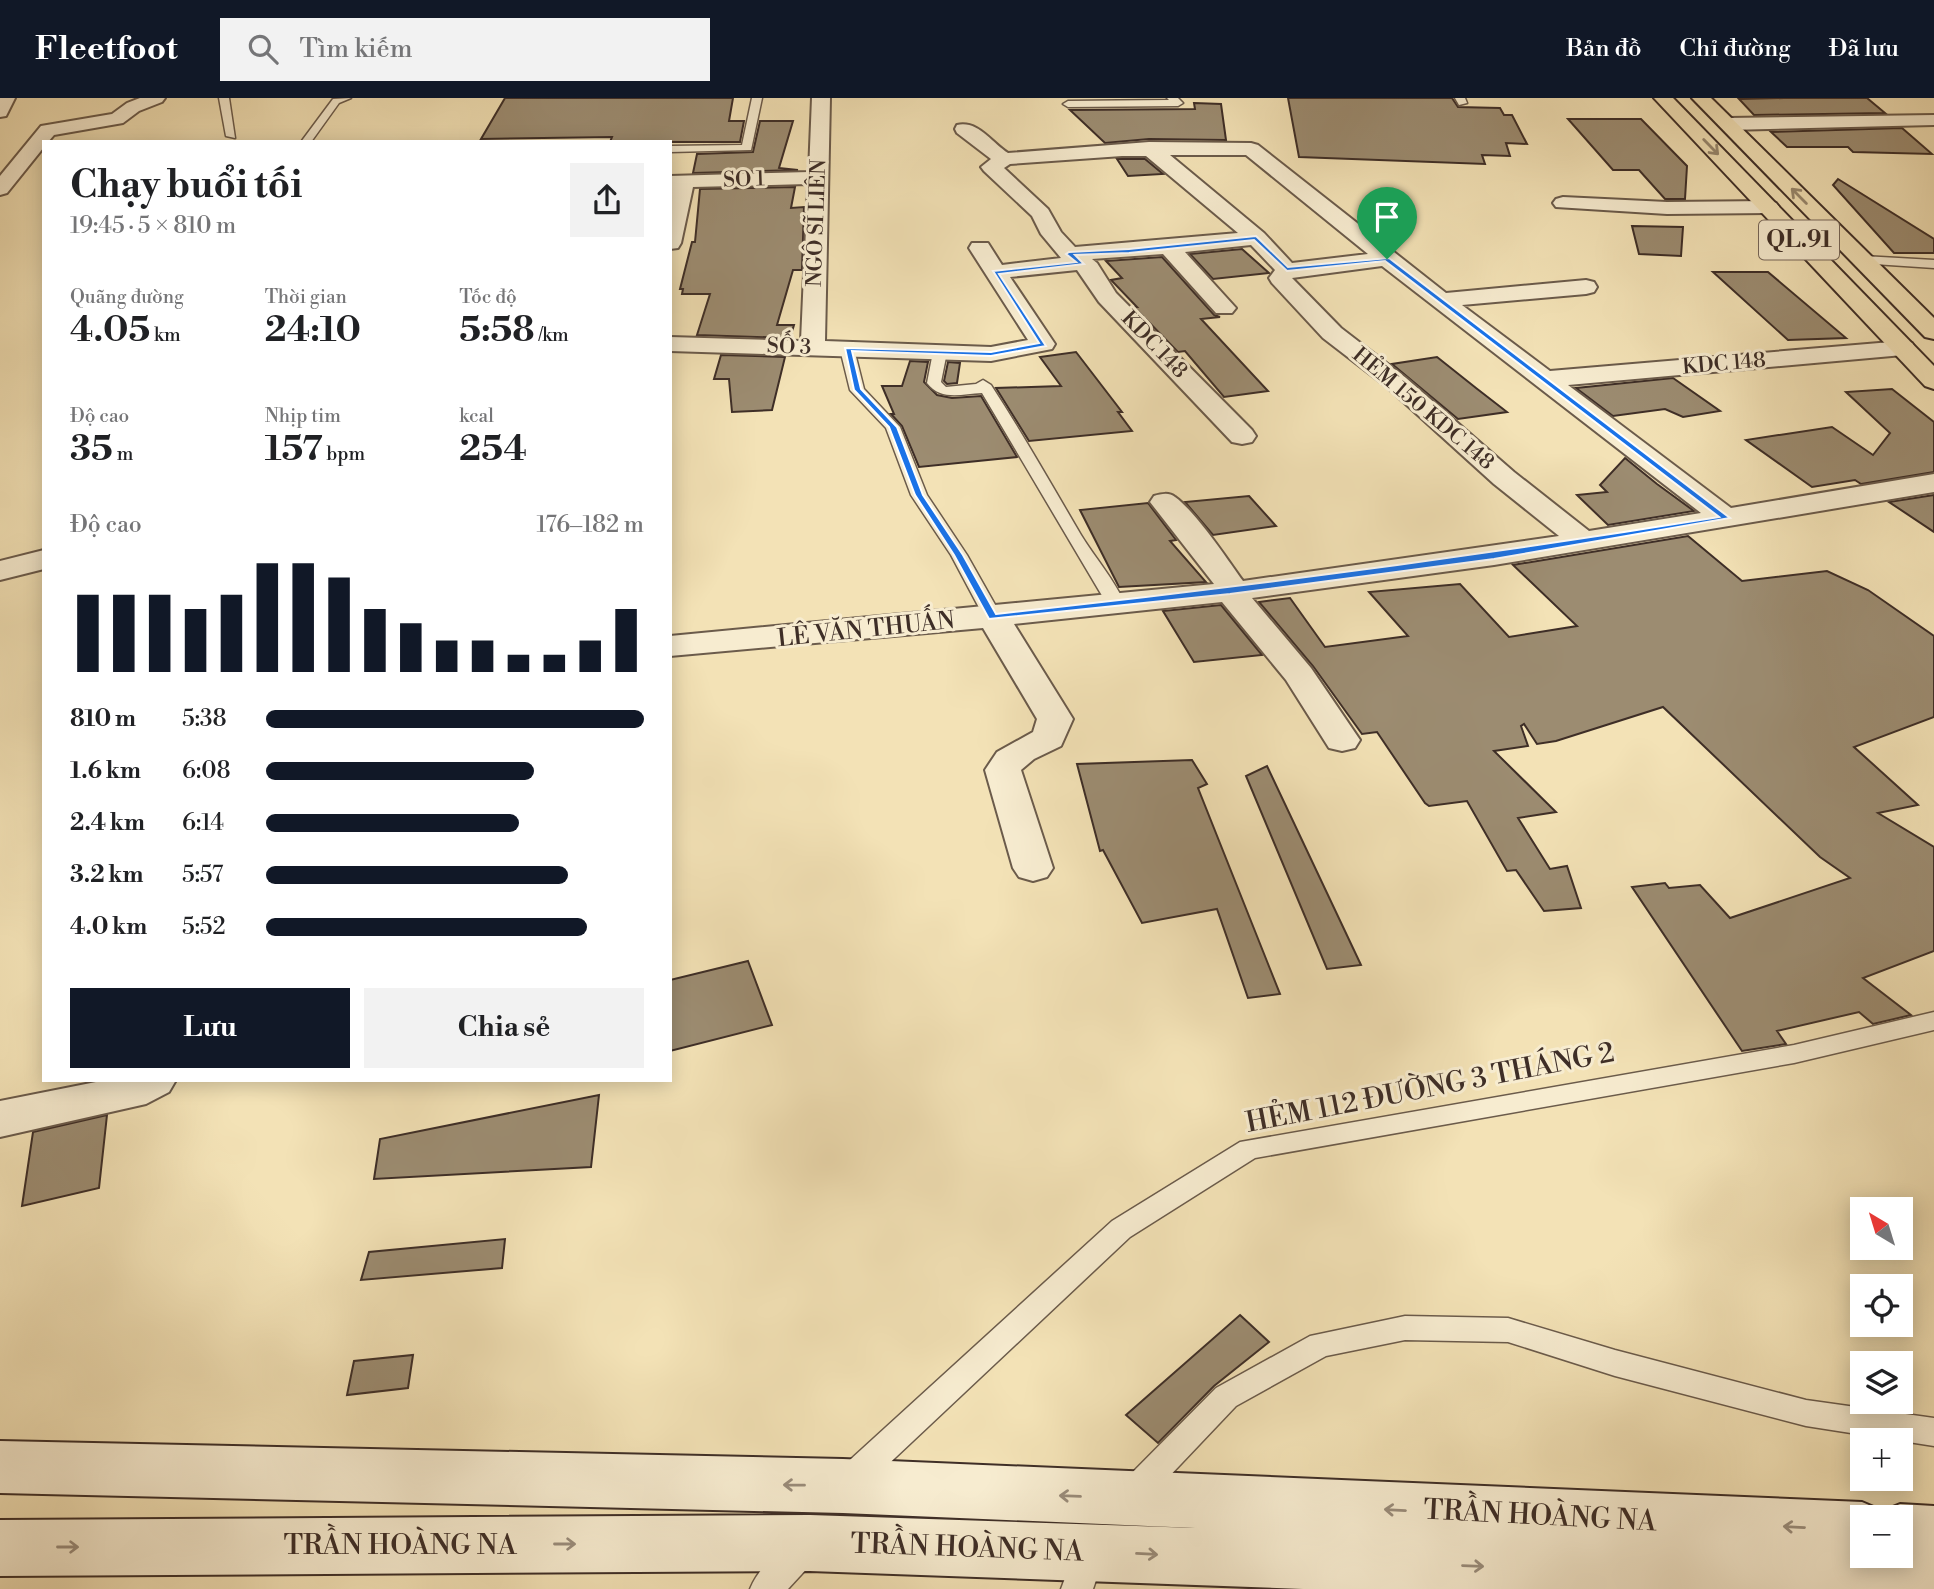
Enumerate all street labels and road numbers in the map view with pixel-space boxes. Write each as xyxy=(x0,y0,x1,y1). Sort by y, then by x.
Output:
street label: NGÔ SĨ LIÊN xyxy=(799,158,832,287)
street label: SO 1 xyxy=(723,166,765,194)
road number: QL.91 xyxy=(1759,220,1839,260)
street label: KDC 148 xyxy=(1115,306,1193,384)
street label: SỐ 3 xyxy=(766,328,812,361)
street label: HẺM 150 KDC 148 xyxy=(1347,341,1500,476)
street label: KDC 148 xyxy=(1681,347,1767,381)
street label: LÊ VĂN THUẤN xyxy=(775,602,956,654)
street label: HẺM 112 ĐƯỜNG 3 THÁNG 2 xyxy=(1242,1033,1617,1141)
street label: TRẦN HOÀNG NA xyxy=(1423,1487,1658,1540)
street label: TRẦN HOÀNG NA xyxy=(850,1521,1085,1570)
street label: TRẦN HOÀNG NA xyxy=(283,1523,517,1563)

